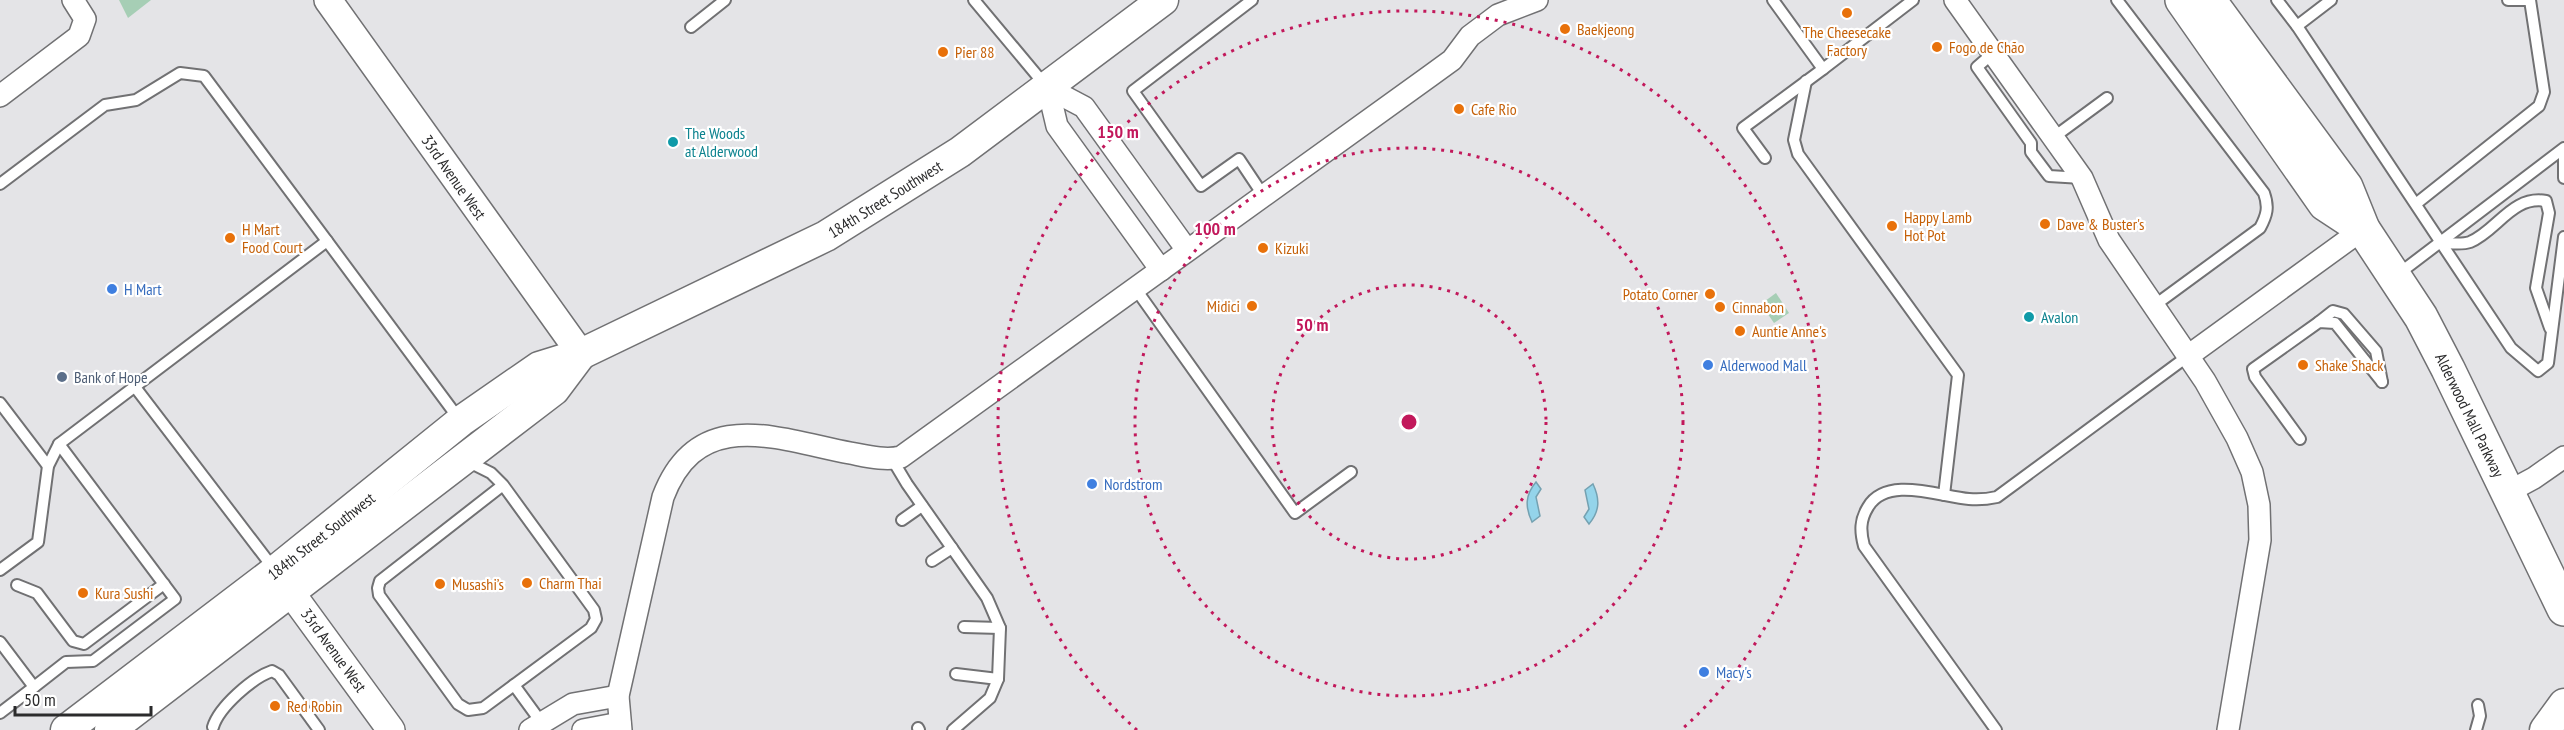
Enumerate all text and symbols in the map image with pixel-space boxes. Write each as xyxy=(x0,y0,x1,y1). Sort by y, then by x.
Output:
marker: The Cheesecake Factory xyxy=(1840,6,1854,20)
place label: Baekjeong xyxy=(1577,19,1635,39)
marker: Baekjeong xyxy=(1558,22,1572,36)
place label: The Cheesecake Factory xyxy=(1803,22,1891,60)
place label: Fogo de Chão xyxy=(1949,37,2024,57)
marker: Fogo de Chão xyxy=(1930,40,1944,54)
place label: Pier 88 xyxy=(955,42,994,62)
marker: Pier 88 xyxy=(936,45,950,59)
place label: Cafe Rio xyxy=(1471,99,1517,119)
marker: Cafe Rio xyxy=(1452,102,1466,116)
text: 150 m xyxy=(1097,120,1139,143)
place label: The Woods at Alderwood xyxy=(685,123,758,161)
street label: 33rd Avenue West xyxy=(417,131,491,224)
marker: The Woods at Alderwood xyxy=(666,135,680,149)
street label: 184th Street Southwest xyxy=(824,156,946,242)
place label: Happy Lamb Hot Pot xyxy=(1904,207,1972,245)
place label: Dave & Buster's xyxy=(2057,214,2145,234)
text: 100 m xyxy=(1194,217,1236,240)
marker: Dave & Buster's xyxy=(2038,217,2052,231)
place label: H Mart Food Court xyxy=(242,219,303,257)
marker: Happy Lamb Hot Pot xyxy=(1885,219,1899,233)
marker: H Mart Food Court xyxy=(223,231,237,245)
place label: Kizuki xyxy=(1275,238,1309,258)
marker: Kizuki xyxy=(1256,241,1270,255)
place label: H Mart xyxy=(124,279,162,299)
marker: H Mart xyxy=(105,282,119,296)
place label: Potato Corner xyxy=(1623,284,1699,304)
marker: Potato Corner xyxy=(1703,287,1717,301)
place label: Midici xyxy=(1207,296,1240,316)
place label: Cinnabon xyxy=(1732,297,1784,317)
marker: Midici xyxy=(1245,299,1259,313)
marker: Cinnabon xyxy=(1713,300,1727,314)
place label: Avalon xyxy=(2041,307,2078,327)
marker: Avalon xyxy=(2022,310,2036,324)
text: 50 m xyxy=(1296,313,1328,336)
place label: Auntie Anne's xyxy=(1752,321,1826,341)
marker: Auntie Anne's xyxy=(1733,324,1747,338)
street label: Alderwood Mall Parkway xyxy=(2431,350,2509,480)
place label: Alderwood Mall xyxy=(1720,355,1807,375)
place label: Shake Shack xyxy=(2315,355,2384,375)
marker: Alderwood Mall xyxy=(1701,358,1715,372)
marker: Shake Shack xyxy=(2296,358,2310,372)
place label: Bank of Hope xyxy=(74,367,148,387)
marker: Bank of Hope xyxy=(55,370,69,384)
centre of rings xyxy=(1399,412,1419,432)
place label: Nordstrom xyxy=(1104,474,1162,494)
marker: Nordstrom xyxy=(1085,477,1099,491)
street label: 184th Street Southwest xyxy=(263,487,379,584)
place label: Charm Thai xyxy=(539,573,602,593)
place label: Musashi’s xyxy=(452,574,504,594)
marker: Charm Thai xyxy=(520,576,534,590)
marker: Musashi’s xyxy=(433,577,447,591)
place label: Kura Sushi xyxy=(95,583,153,603)
marker: Kura Sushi xyxy=(76,586,90,600)
street label: 33rd Avenue West xyxy=(297,604,371,696)
place label: Macy's xyxy=(1716,662,1752,682)
marker: Macy's xyxy=(1697,665,1711,679)
scale bar xyxy=(15,679,152,717)
text: 50 m xyxy=(24,688,56,711)
place label: Red Robin xyxy=(287,696,342,716)
marker: Red Robin xyxy=(268,699,282,713)

